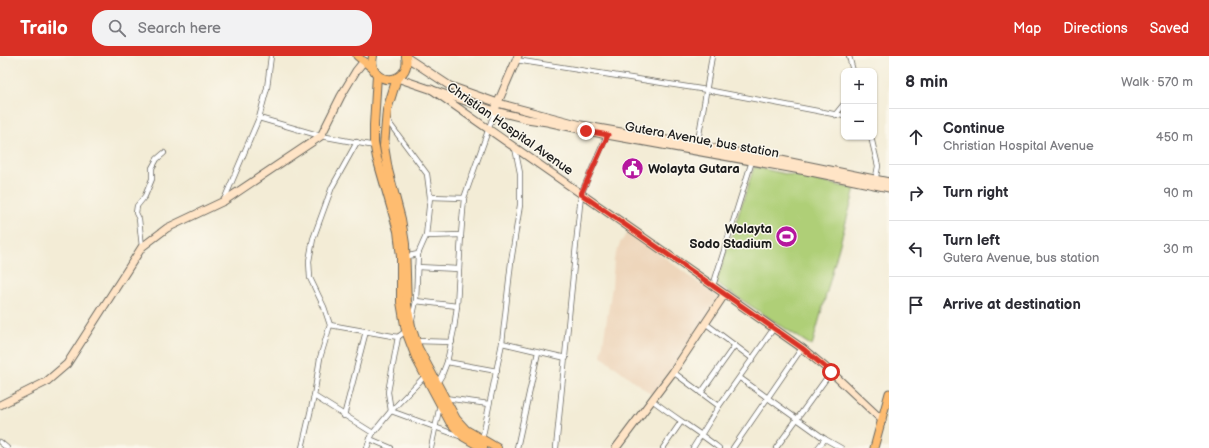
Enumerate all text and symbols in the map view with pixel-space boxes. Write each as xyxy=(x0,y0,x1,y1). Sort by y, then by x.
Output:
search box xyxy=(92,10,372,46)
text: Trailo xyxy=(20,17,68,40)
icon: search xyxy=(106,17,128,39)
text: Search here xyxy=(138,19,221,38)
text: Map xyxy=(1013,20,1041,37)
text: Directions xyxy=(1063,20,1128,37)
text: Saved xyxy=(1150,20,1189,37)
map controls xyxy=(841,68,877,140)
button: + xyxy=(841,68,877,104)
text: 8 min xyxy=(905,72,948,92)
text: Walk · 570 m xyxy=(1121,74,1193,90)
street label: Christian Hospital Avenue xyxy=(444,79,577,179)
button: − xyxy=(841,104,877,140)
street label: Gutera Avenue, bus station xyxy=(624,119,780,161)
text: Continue xyxy=(943,119,1005,138)
route end xyxy=(577,122,595,140)
icon: ahead xyxy=(905,126,927,148)
text: 450 m xyxy=(1156,129,1193,145)
text: Christian Hospital Avenue xyxy=(943,138,1094,154)
public building icon: Wolayta Gutara xyxy=(620,156,646,182)
place label: Wolayta Gutara xyxy=(648,161,740,177)
icon: right xyxy=(905,182,927,204)
text: Turn right xyxy=(943,183,1008,202)
text: 90 m xyxy=(1164,185,1193,201)
place label: Wolayta Sodo Stadium xyxy=(690,221,772,252)
sports icon: Wolayta Sodo Stadium xyxy=(774,223,800,249)
text: Turn left xyxy=(943,231,1000,250)
icon: left xyxy=(905,238,927,260)
text: 30 m xyxy=(1163,241,1193,257)
text: Gutera Avenue, bus station xyxy=(943,250,1099,266)
icon: arrive xyxy=(905,294,927,316)
text: Arrive at destination xyxy=(943,295,1081,314)
route start xyxy=(822,363,840,381)

